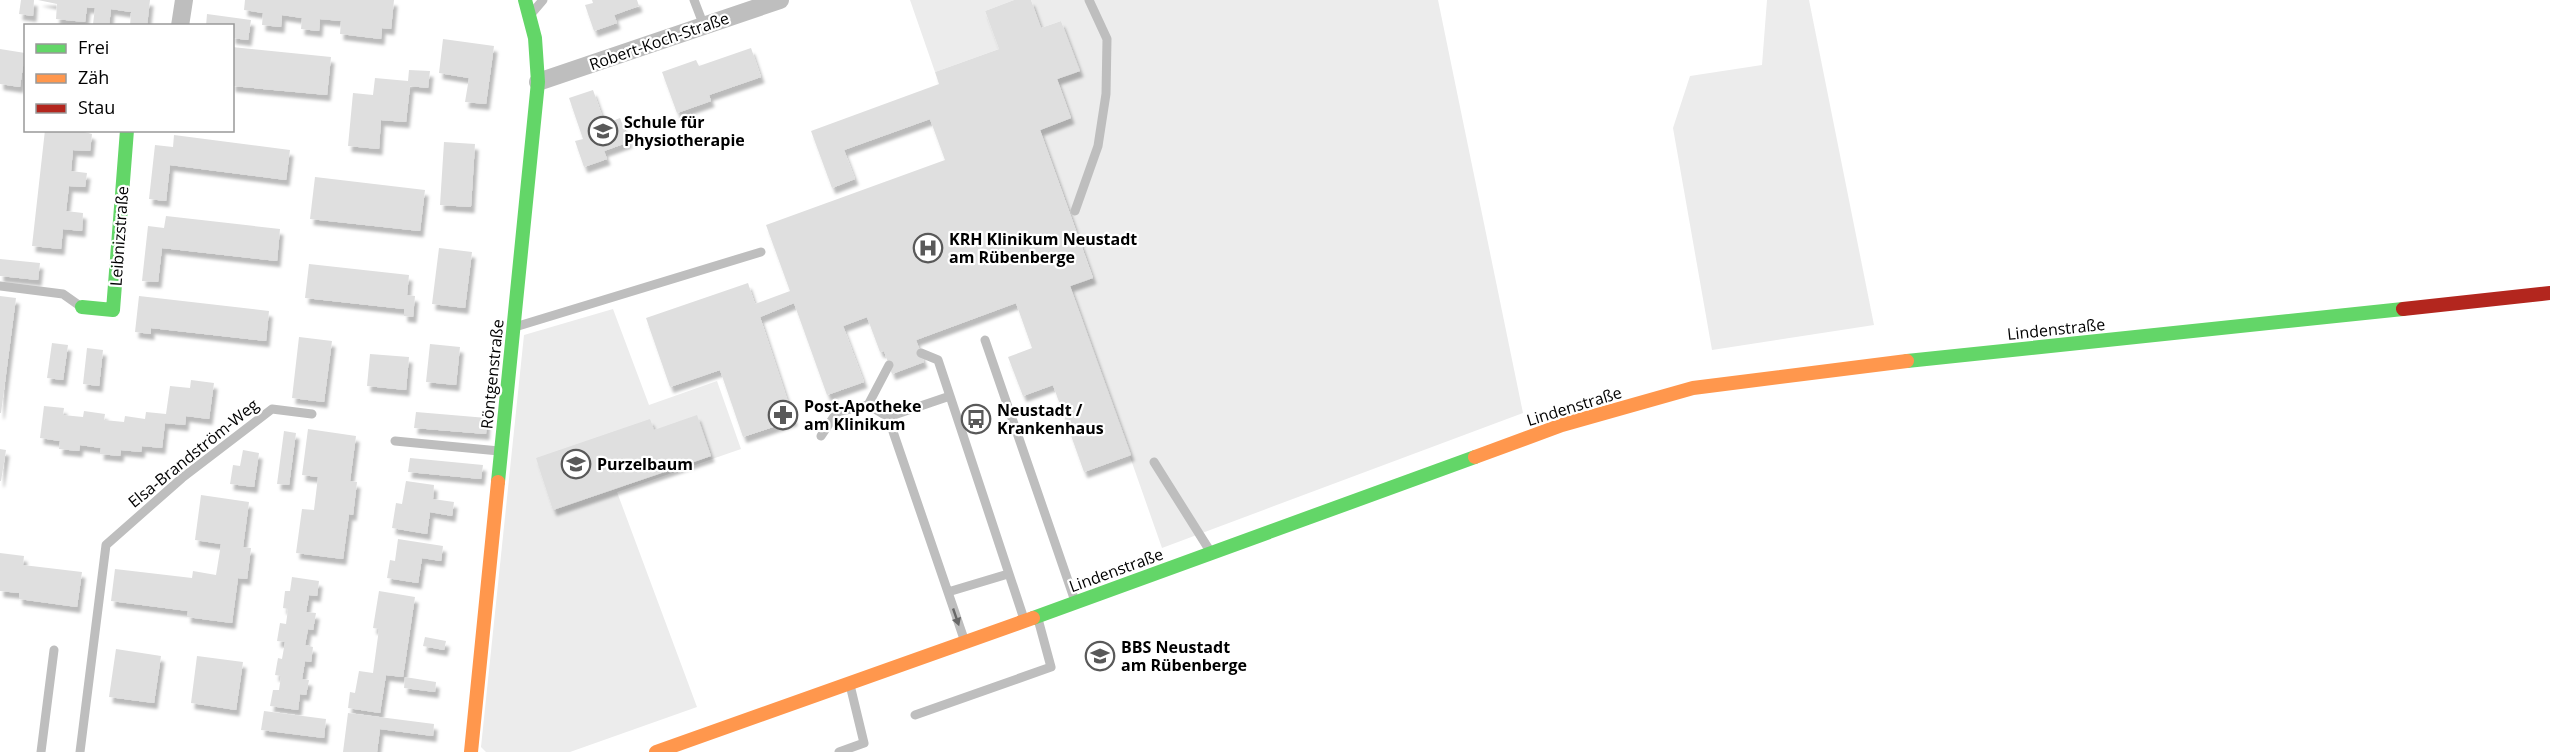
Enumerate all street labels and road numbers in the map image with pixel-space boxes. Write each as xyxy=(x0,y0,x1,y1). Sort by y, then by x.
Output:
street label: Robert-Koch-Straße xyxy=(586,7,732,75)
street label: Leibnizstraße xyxy=(105,185,133,287)
street label: Lindenstraße xyxy=(2006,313,2106,345)
street label: Röntgenstraße xyxy=(475,318,509,430)
street label: Lindenstraße xyxy=(1524,381,1624,431)
street label: Elsa-Brandström-Weg xyxy=(123,393,263,512)
street label: Lindenstraße xyxy=(1066,543,1166,597)

